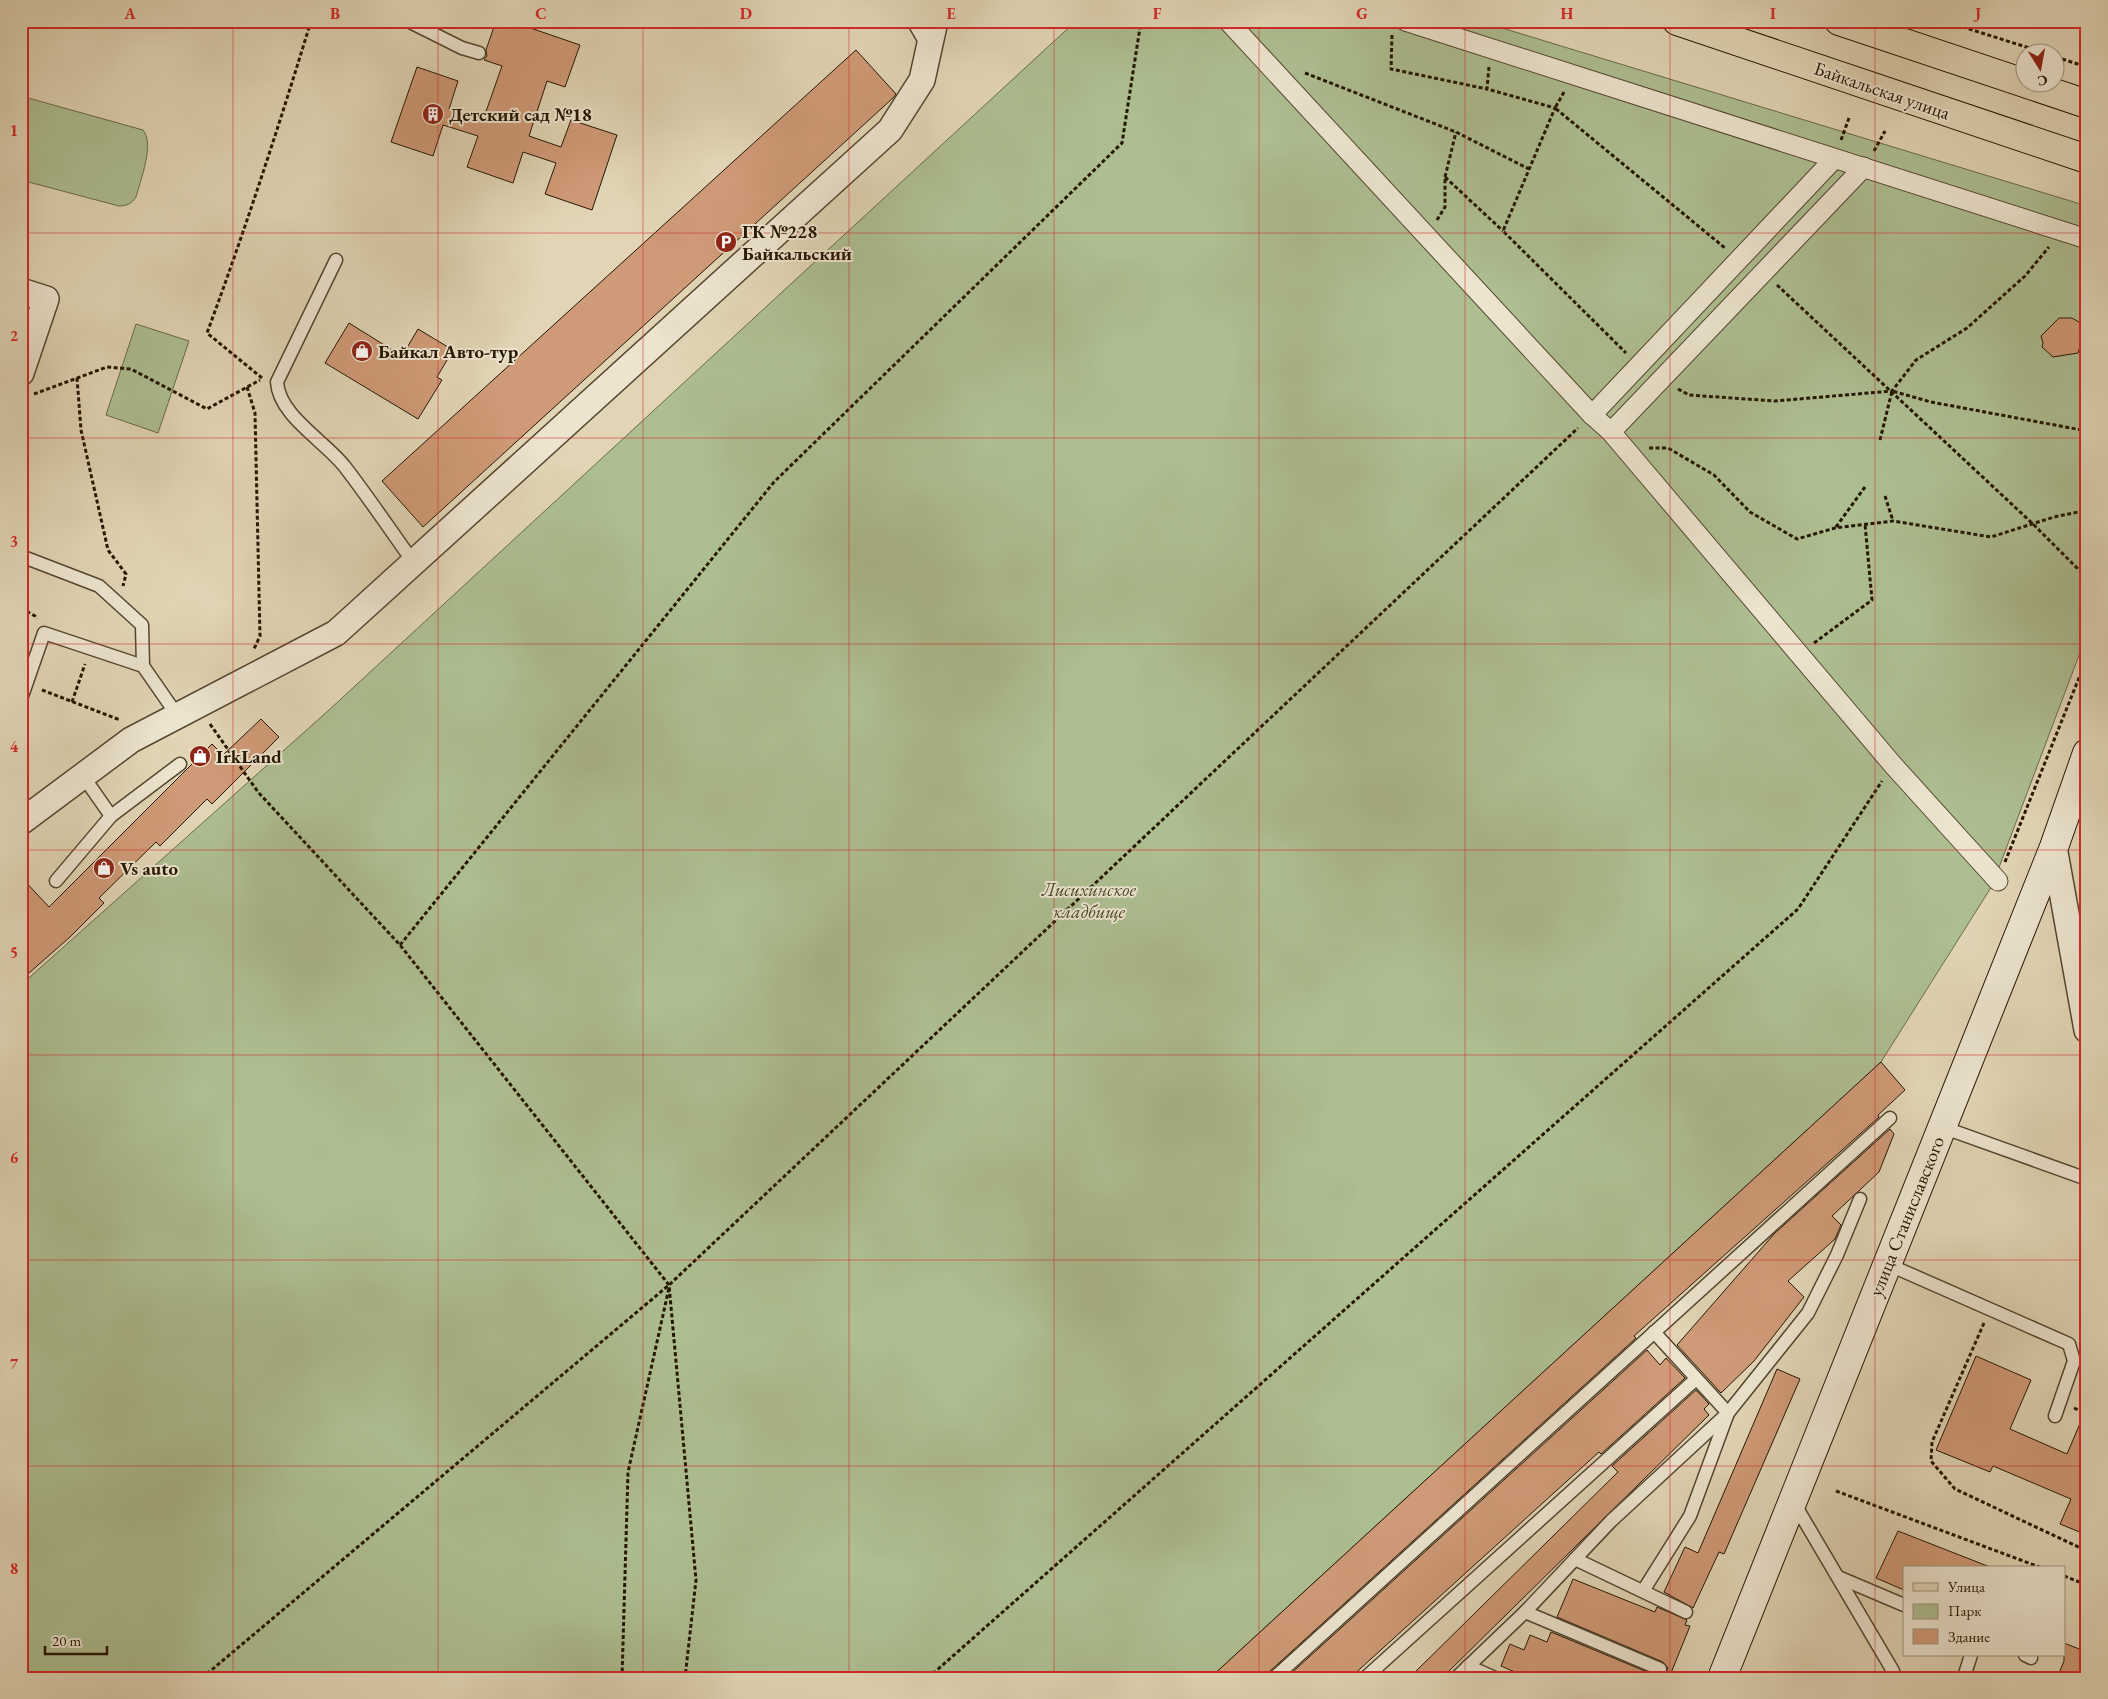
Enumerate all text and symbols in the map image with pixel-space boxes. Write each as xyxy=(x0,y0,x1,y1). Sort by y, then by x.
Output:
text: A xyxy=(123,3,136,24)
text: B xyxy=(330,3,340,24)
text: C xyxy=(535,3,547,24)
text: D xyxy=(740,3,752,24)
text: E xyxy=(946,3,956,24)
text: F xyxy=(1153,3,1162,24)
text: G xyxy=(1356,3,1368,24)
text: H xyxy=(1561,3,1574,24)
text: I xyxy=(1770,3,1776,24)
text: J xyxy=(1973,3,1981,24)
north arrow xyxy=(2016,42,2066,92)
street label: Байкальская улица xyxy=(1810,55,1954,126)
text: С xyxy=(2036,71,2049,91)
building icon: Детский сад №18 xyxy=(421,102,445,126)
place label: Детский сад №18 xyxy=(449,102,592,127)
text: 1 xyxy=(10,120,18,141)
place label: ГК №228 Байкальский xyxy=(742,219,852,266)
parking icon: ГК №228 Байкальский xyxy=(714,230,738,254)
text: 2 xyxy=(10,325,19,346)
shop icon: Байкал Авто-тур xyxy=(350,339,374,363)
place label: Байкал Авто-тур xyxy=(378,339,519,364)
text: 3 xyxy=(10,531,18,552)
text: 4 xyxy=(10,736,19,757)
shop icon: IrkLand xyxy=(188,744,212,768)
place label: IrkLand xyxy=(216,744,282,769)
shop icon: Vs auto xyxy=(92,856,116,880)
place label: Vs auto xyxy=(120,856,178,881)
park label: Лисихинское кладбище xyxy=(1041,877,1136,924)
text: 5 xyxy=(10,942,18,963)
street label: улица Станиславского xyxy=(1863,1132,1950,1300)
text: 6 xyxy=(10,1147,19,1168)
text: 7 xyxy=(10,1353,19,1374)
text: 8 xyxy=(10,1558,18,1579)
legend xyxy=(1903,1566,2066,1656)
text: Улица xyxy=(1947,1577,1985,1596)
text: Парк xyxy=(1948,1601,1981,1620)
scale bar xyxy=(45,1624,108,1656)
text: Здание xyxy=(1948,1627,1990,1646)
text: 20 m xyxy=(52,1631,81,1650)

